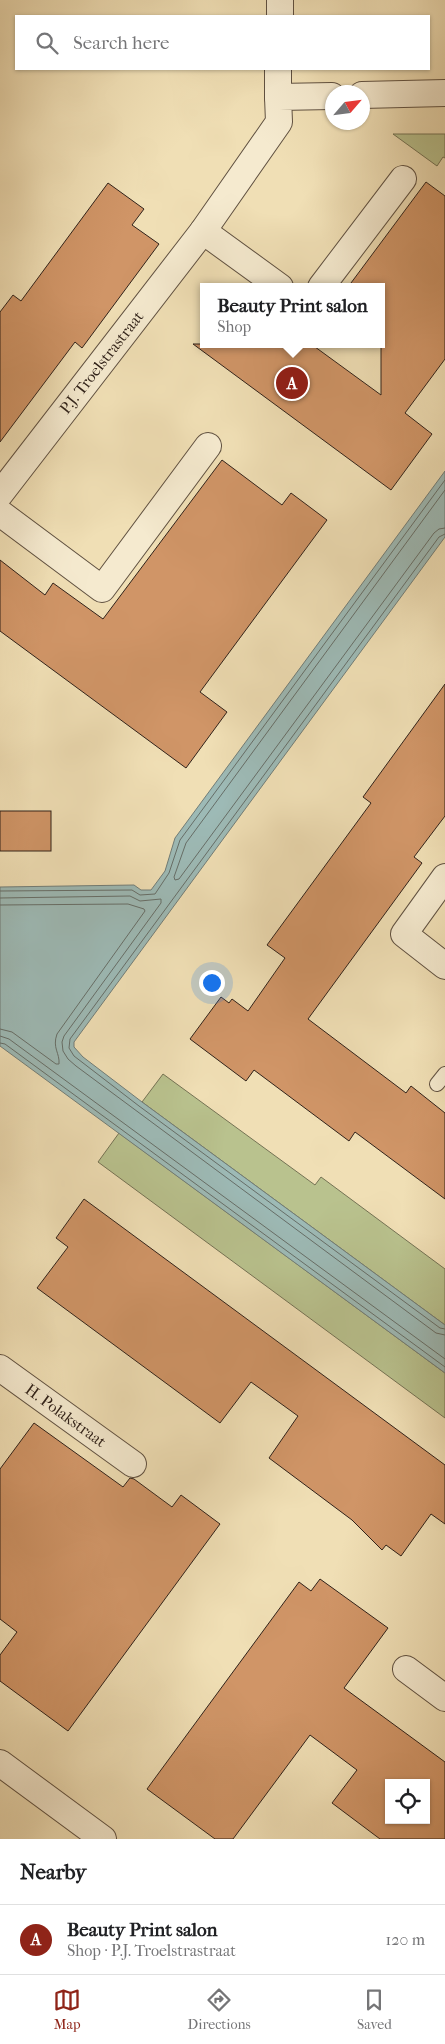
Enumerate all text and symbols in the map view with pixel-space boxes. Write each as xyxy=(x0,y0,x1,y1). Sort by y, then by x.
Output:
search box xyxy=(15,15,430,70)
icon: search xyxy=(33,29,61,57)
text: Search here xyxy=(73,32,169,54)
north arrow xyxy=(325,85,370,130)
popup xyxy=(200,283,385,348)
text: Beauty Print salon xyxy=(217,295,368,317)
street label: P.J. Troelstrastraat xyxy=(55,307,148,417)
text: Shop xyxy=(217,317,251,336)
pin: A xyxy=(276,364,308,402)
your location xyxy=(199,970,225,996)
street label: H. Polakstraat xyxy=(22,1380,110,1451)
map controls xyxy=(385,1779,430,1824)
button: locate xyxy=(385,1779,430,1824)
text: Nearby xyxy=(20,1860,86,1884)
text: Beauty Print salon xyxy=(67,1919,217,1941)
text: A xyxy=(31,1930,41,1949)
text: 120 m xyxy=(386,1930,425,1949)
text: Shop · P.J. Troelstrastraat xyxy=(67,1941,236,1960)
tab: Map xyxy=(53,1986,81,2033)
tab: Directions xyxy=(188,1986,251,2033)
tab: Saved xyxy=(357,1986,392,2033)

